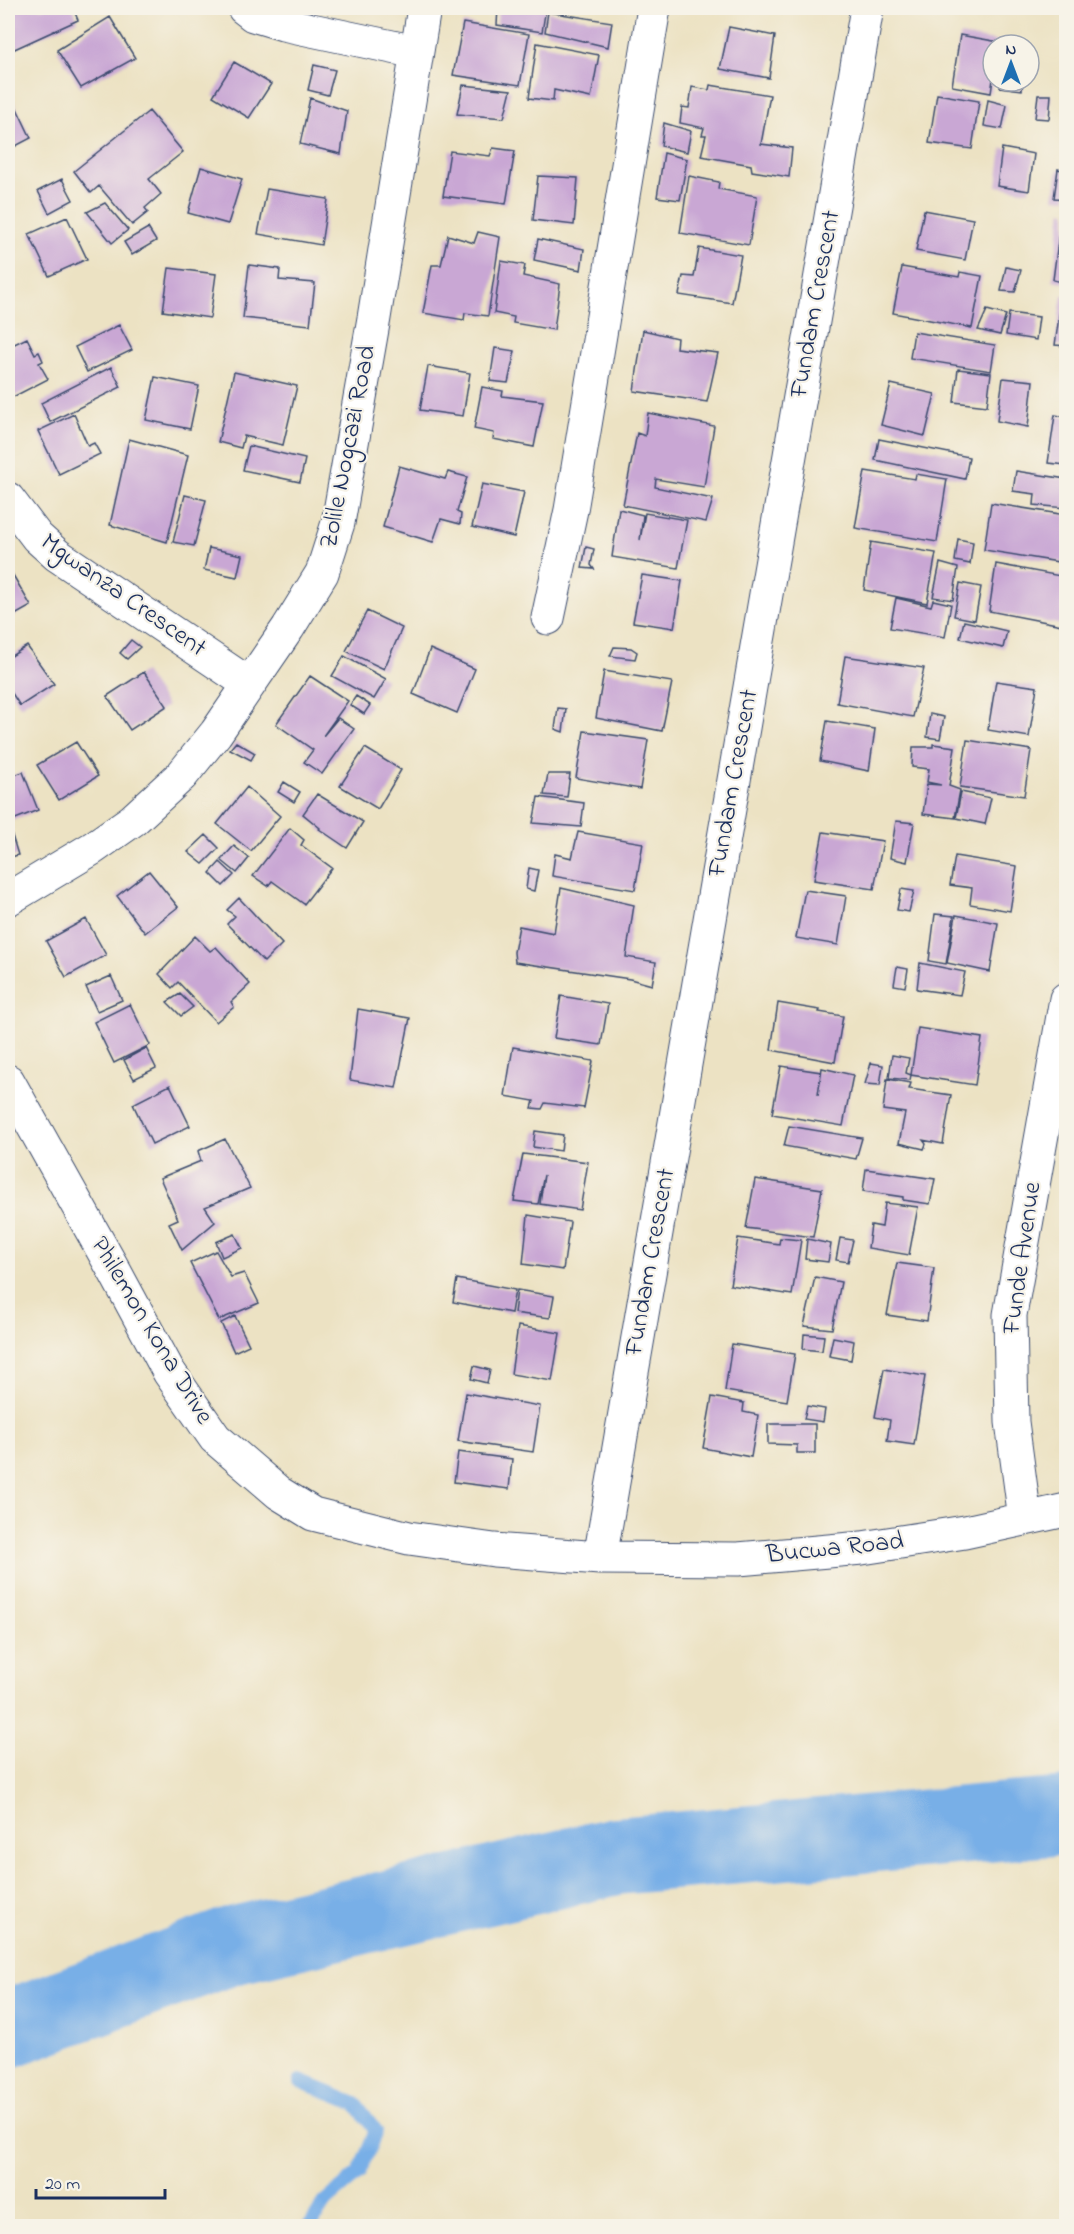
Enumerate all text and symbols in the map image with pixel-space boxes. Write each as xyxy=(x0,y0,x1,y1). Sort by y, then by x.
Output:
north arrow xyxy=(981,33,1041,93)
text: N xyxy=(1006,38,1017,62)
street label: Fundam Crescent xyxy=(781,207,851,402)
street label: Zolile Nogcazi Road xyxy=(311,342,387,552)
street label: Mgwanza Crescent xyxy=(32,525,214,668)
street label: Fundam Crescent xyxy=(699,686,769,881)
street label: Fundam Crescent xyxy=(616,1165,686,1360)
street label: Funde Avenue xyxy=(993,1179,1053,1337)
street label: Philemon Kona Drive xyxy=(80,1230,222,1433)
street label: Bucwa Road xyxy=(763,1523,906,1575)
scale bar xyxy=(36,2162,165,2200)
text: 20 m xyxy=(45,2172,80,2198)

